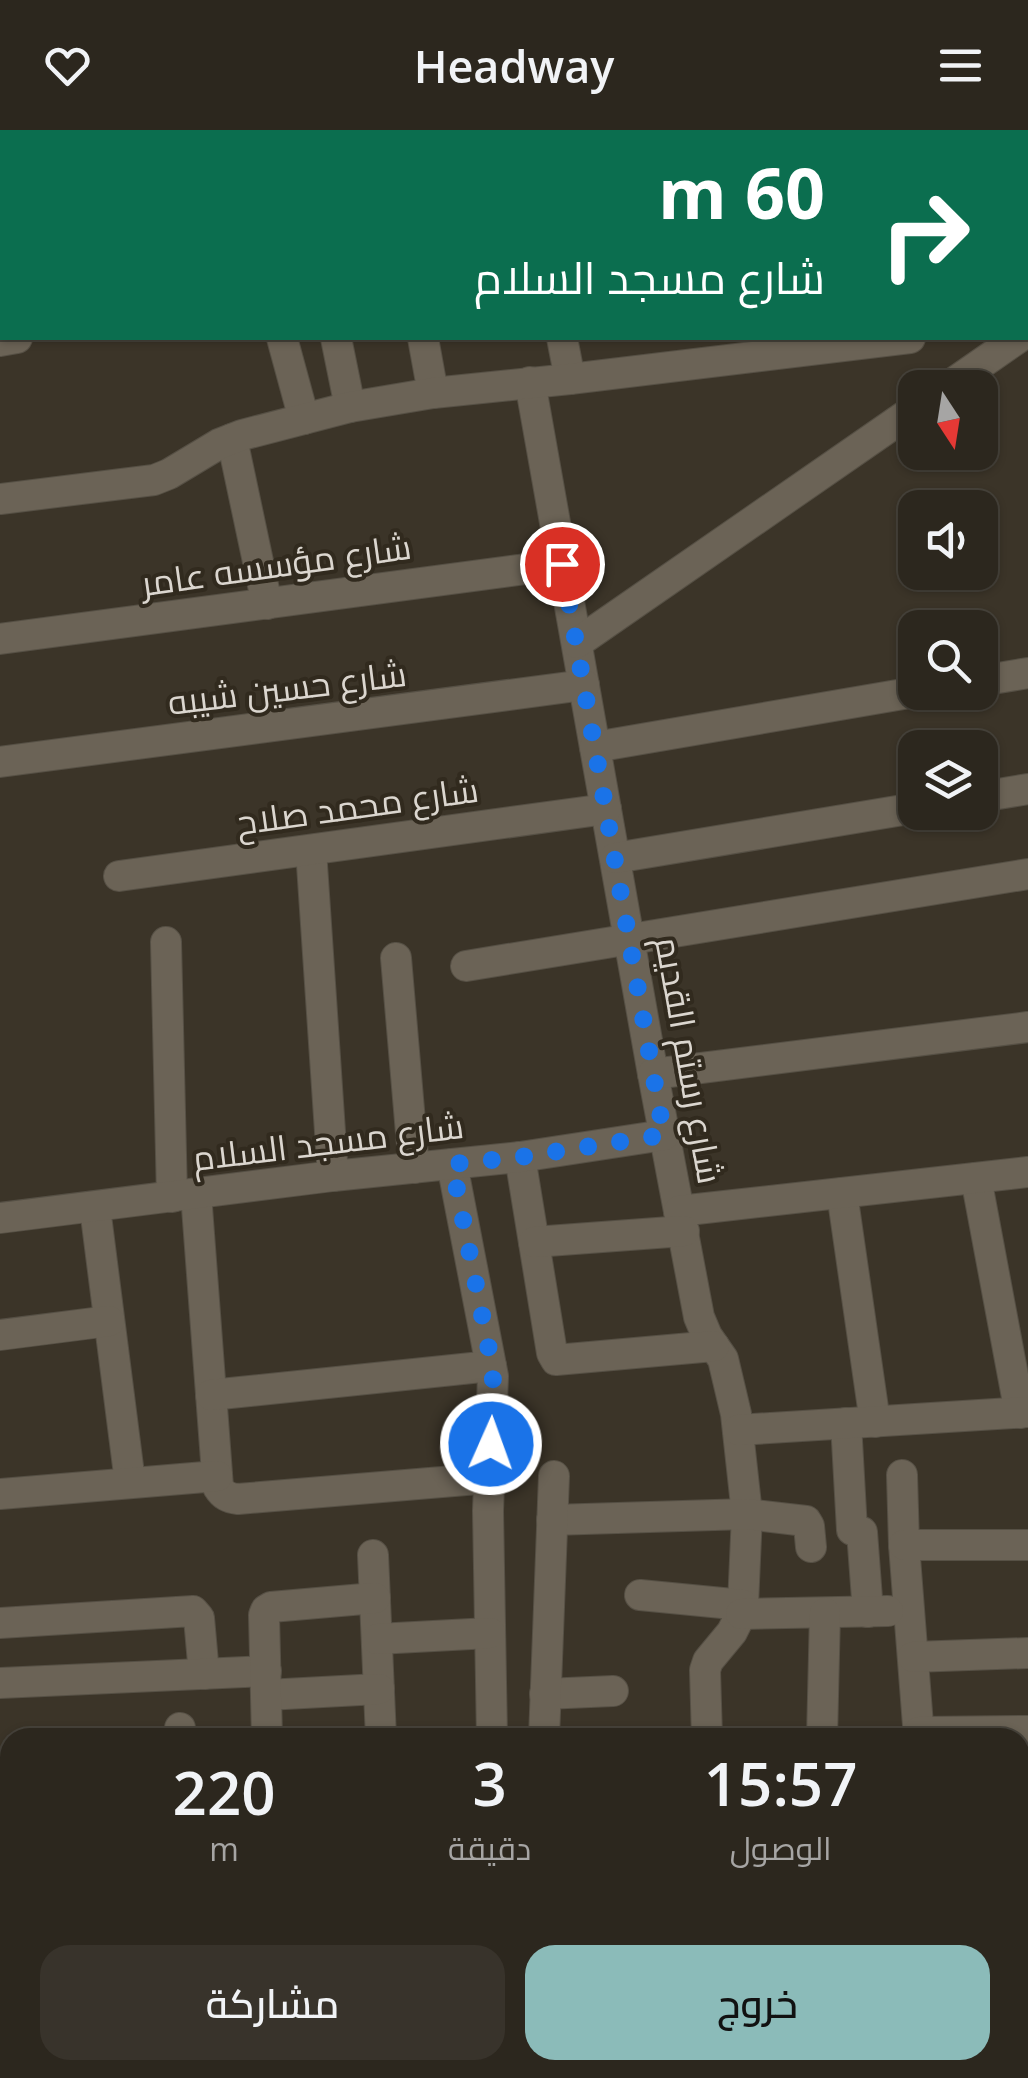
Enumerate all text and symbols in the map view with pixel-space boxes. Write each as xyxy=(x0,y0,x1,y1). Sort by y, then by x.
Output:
text: Headway xyxy=(414,35,614,96)
icon: heart xyxy=(40,38,95,93)
icon: menu xyxy=(933,38,988,93)
text: 60 m xyxy=(658,144,825,240)
icon: right xyxy=(860,170,990,300)
text: شارع مسجد السلام xyxy=(474,246,825,307)
north arrow xyxy=(898,370,998,470)
map controls xyxy=(898,370,998,830)
button: sound xyxy=(898,490,998,590)
street label: شارع مؤسسه عامر xyxy=(136,522,414,607)
pin xyxy=(520,522,605,607)
icon: arrive xyxy=(535,537,590,592)
button: search xyxy=(898,610,998,710)
street label: شارع حسين شيبه xyxy=(165,649,409,726)
button: layers xyxy=(898,730,998,830)
street label: شارع محمد صلاح xyxy=(233,765,481,846)
street label: شارع رستم القديم xyxy=(643,933,735,1188)
street label: شارع مسجد السلام xyxy=(190,1101,467,1183)
position arrow xyxy=(439,1392,543,1496)
text: 3 xyxy=(472,1742,507,1824)
text: 15:57 xyxy=(704,1742,857,1824)
text: 220 xyxy=(173,1751,276,1833)
text: دقيقة xyxy=(448,1826,531,1869)
text: الوصول xyxy=(730,1826,832,1869)
text: m xyxy=(209,1827,239,1870)
button: مشاركة xyxy=(40,1945,505,2060)
button: خروج xyxy=(525,1945,990,2060)

